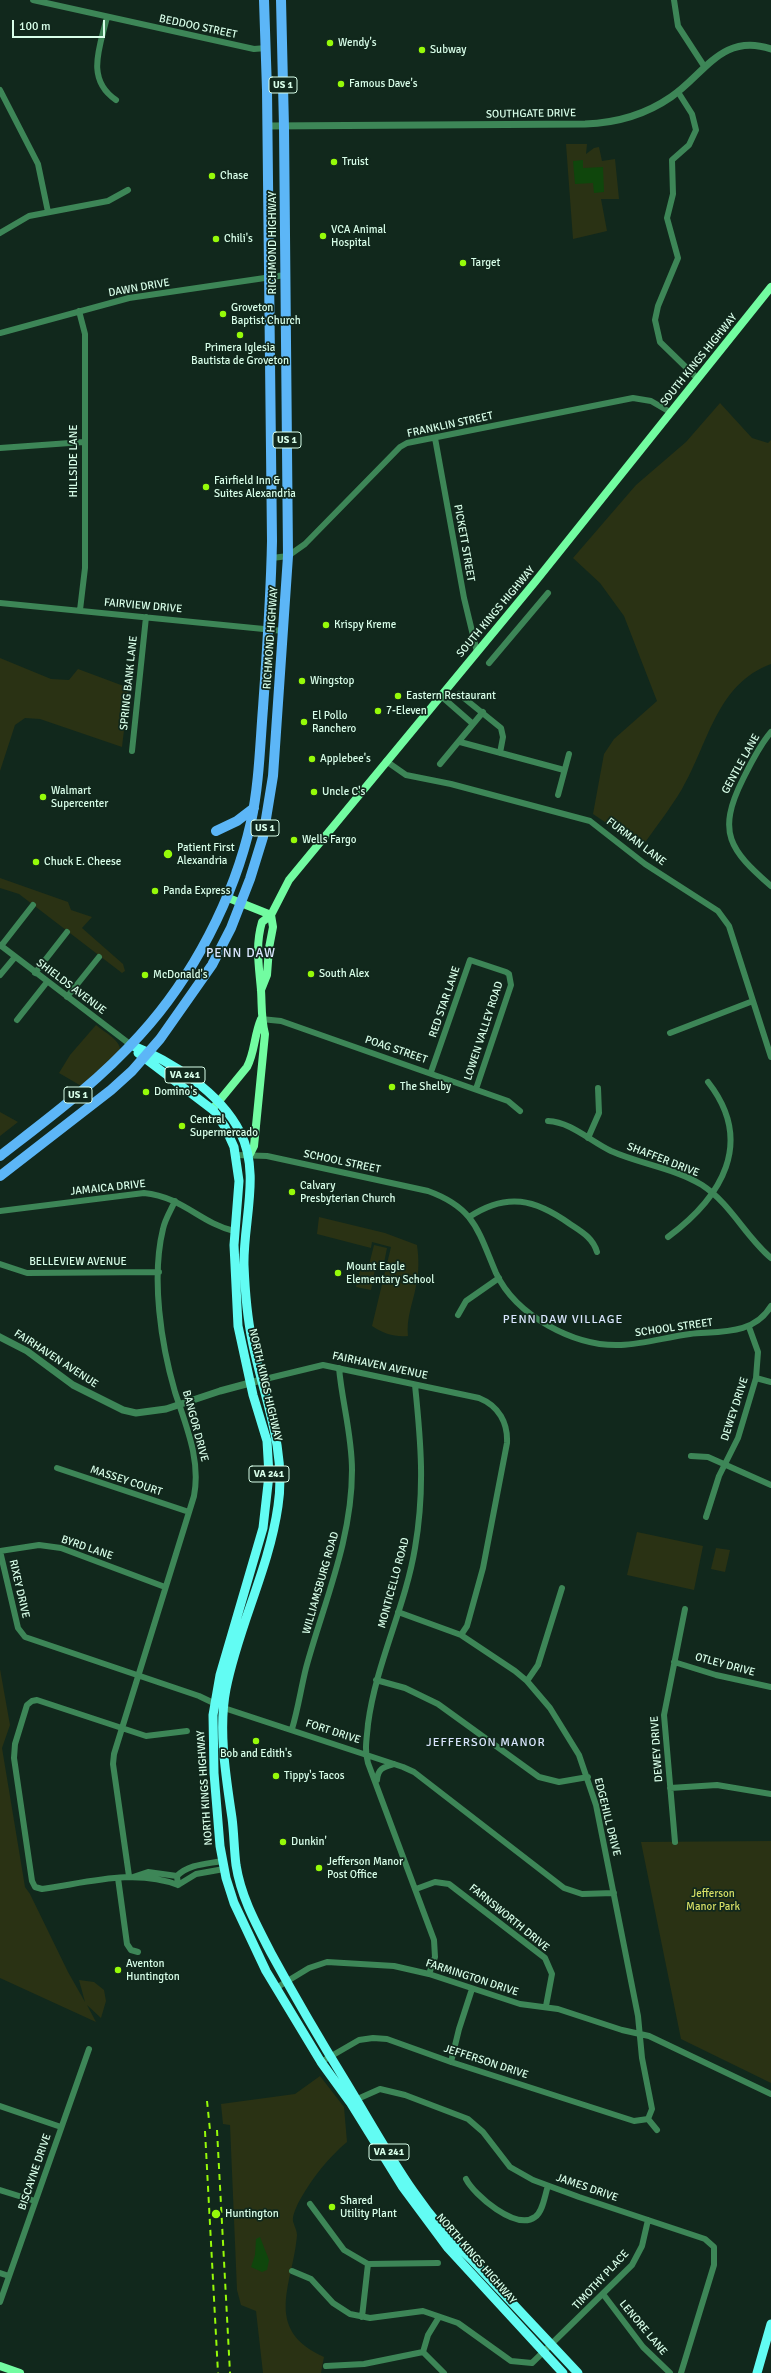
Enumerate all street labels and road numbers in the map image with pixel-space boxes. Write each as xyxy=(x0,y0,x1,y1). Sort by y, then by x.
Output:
street label: BEDDOO STREET xyxy=(158,12,238,42)
road number: US 1 xyxy=(269,77,297,93)
street label: SOUTHGATE DRIVE xyxy=(486,107,576,121)
street label: RICHMOND HIGHWAY xyxy=(266,192,280,294)
street label: DAWN DRIVE xyxy=(107,276,171,300)
street label: SOUTH KINGS HIGHWAY xyxy=(658,311,740,409)
street label: FRANKLIN STREET xyxy=(406,409,494,441)
street label: HILLSIDE LANE xyxy=(67,424,81,498)
road number: US 1 xyxy=(273,432,301,448)
street label: PICKETT STREET xyxy=(451,503,477,583)
street label: SOUTH KINGS HIGHWAY xyxy=(454,564,538,660)
street label: RICHMOND HIGHWAY xyxy=(261,586,281,690)
street label: FAIRVIEW DRIVE xyxy=(103,596,183,616)
street label: SPRING BANK LANE xyxy=(117,635,141,731)
street label: GENTLE LANE xyxy=(719,732,763,796)
street label: FURMAN LANE xyxy=(604,815,668,869)
road number: US 1 xyxy=(251,820,279,836)
street label: SHIELDS AVENUE xyxy=(33,956,109,1018)
street label: RED STAR LANE xyxy=(427,965,463,1039)
street label: LOWEN VALLEY ROAD xyxy=(462,980,506,1082)
street label: POAG STREET xyxy=(363,1033,429,1067)
road number: VA 241 xyxy=(165,1067,205,1083)
road number: US 1 xyxy=(64,1087,92,1103)
street label: SHAFFER DRIVE xyxy=(625,1140,701,1180)
street label: SCHOOL STREET xyxy=(302,1147,382,1177)
street label: JAMAICA DRIVE xyxy=(70,1177,146,1199)
street label: BELLEVIEW AVENUE xyxy=(29,1255,127,1269)
street label: SCHOOL STREET xyxy=(634,1316,714,1340)
street label: FAIRHAVEN AVENUE xyxy=(12,1327,100,1391)
street label: NORTH KINGS HIGHWAY xyxy=(246,1327,284,1443)
street label: FAIRHAVEN AVENUE xyxy=(331,1349,429,1383)
street label: DEWEY DRIVE xyxy=(718,1375,752,1443)
street label: BANGOR DRIVE xyxy=(179,1389,211,1463)
street label: MASSEY COURT xyxy=(88,1463,164,1499)
road number: VA 241 xyxy=(249,1466,289,1482)
street label: WILLIAMSBURG ROAD xyxy=(300,1530,342,1636)
street label: BYRD LANE xyxy=(59,1533,115,1563)
street label: MONTICELLO ROAD xyxy=(376,1536,412,1630)
street label: RIXEY DRIVE xyxy=(6,1558,32,1620)
street label: OTLEY DRIVE xyxy=(694,1651,756,1679)
street label: DEWEY DRIVE xyxy=(648,1715,666,1783)
street label: FORT DRIVE xyxy=(304,1717,362,1747)
street label: NORTH KINGS HIGHWAY xyxy=(194,1730,216,1846)
street label: EDGEHILL DRIVE xyxy=(591,1776,623,1858)
street label: FARNSWORTH DRIVE xyxy=(466,1882,552,1954)
street label: FARMINGTON DRIVE xyxy=(424,1957,520,1999)
street label: JEFFERSON DRIVE xyxy=(442,2042,530,2082)
street label: BISCAYNE DRIVE xyxy=(16,2132,54,2212)
road number: VA 241 xyxy=(369,2144,409,2160)
street label: JAMES DRIVE xyxy=(554,2171,620,2205)
street label: NORTH KINGS HIGHWAY xyxy=(433,2211,519,2307)
street label: TIMOTHY PLACE xyxy=(570,2247,632,2313)
street label: LENORE LANE xyxy=(616,2298,670,2358)

